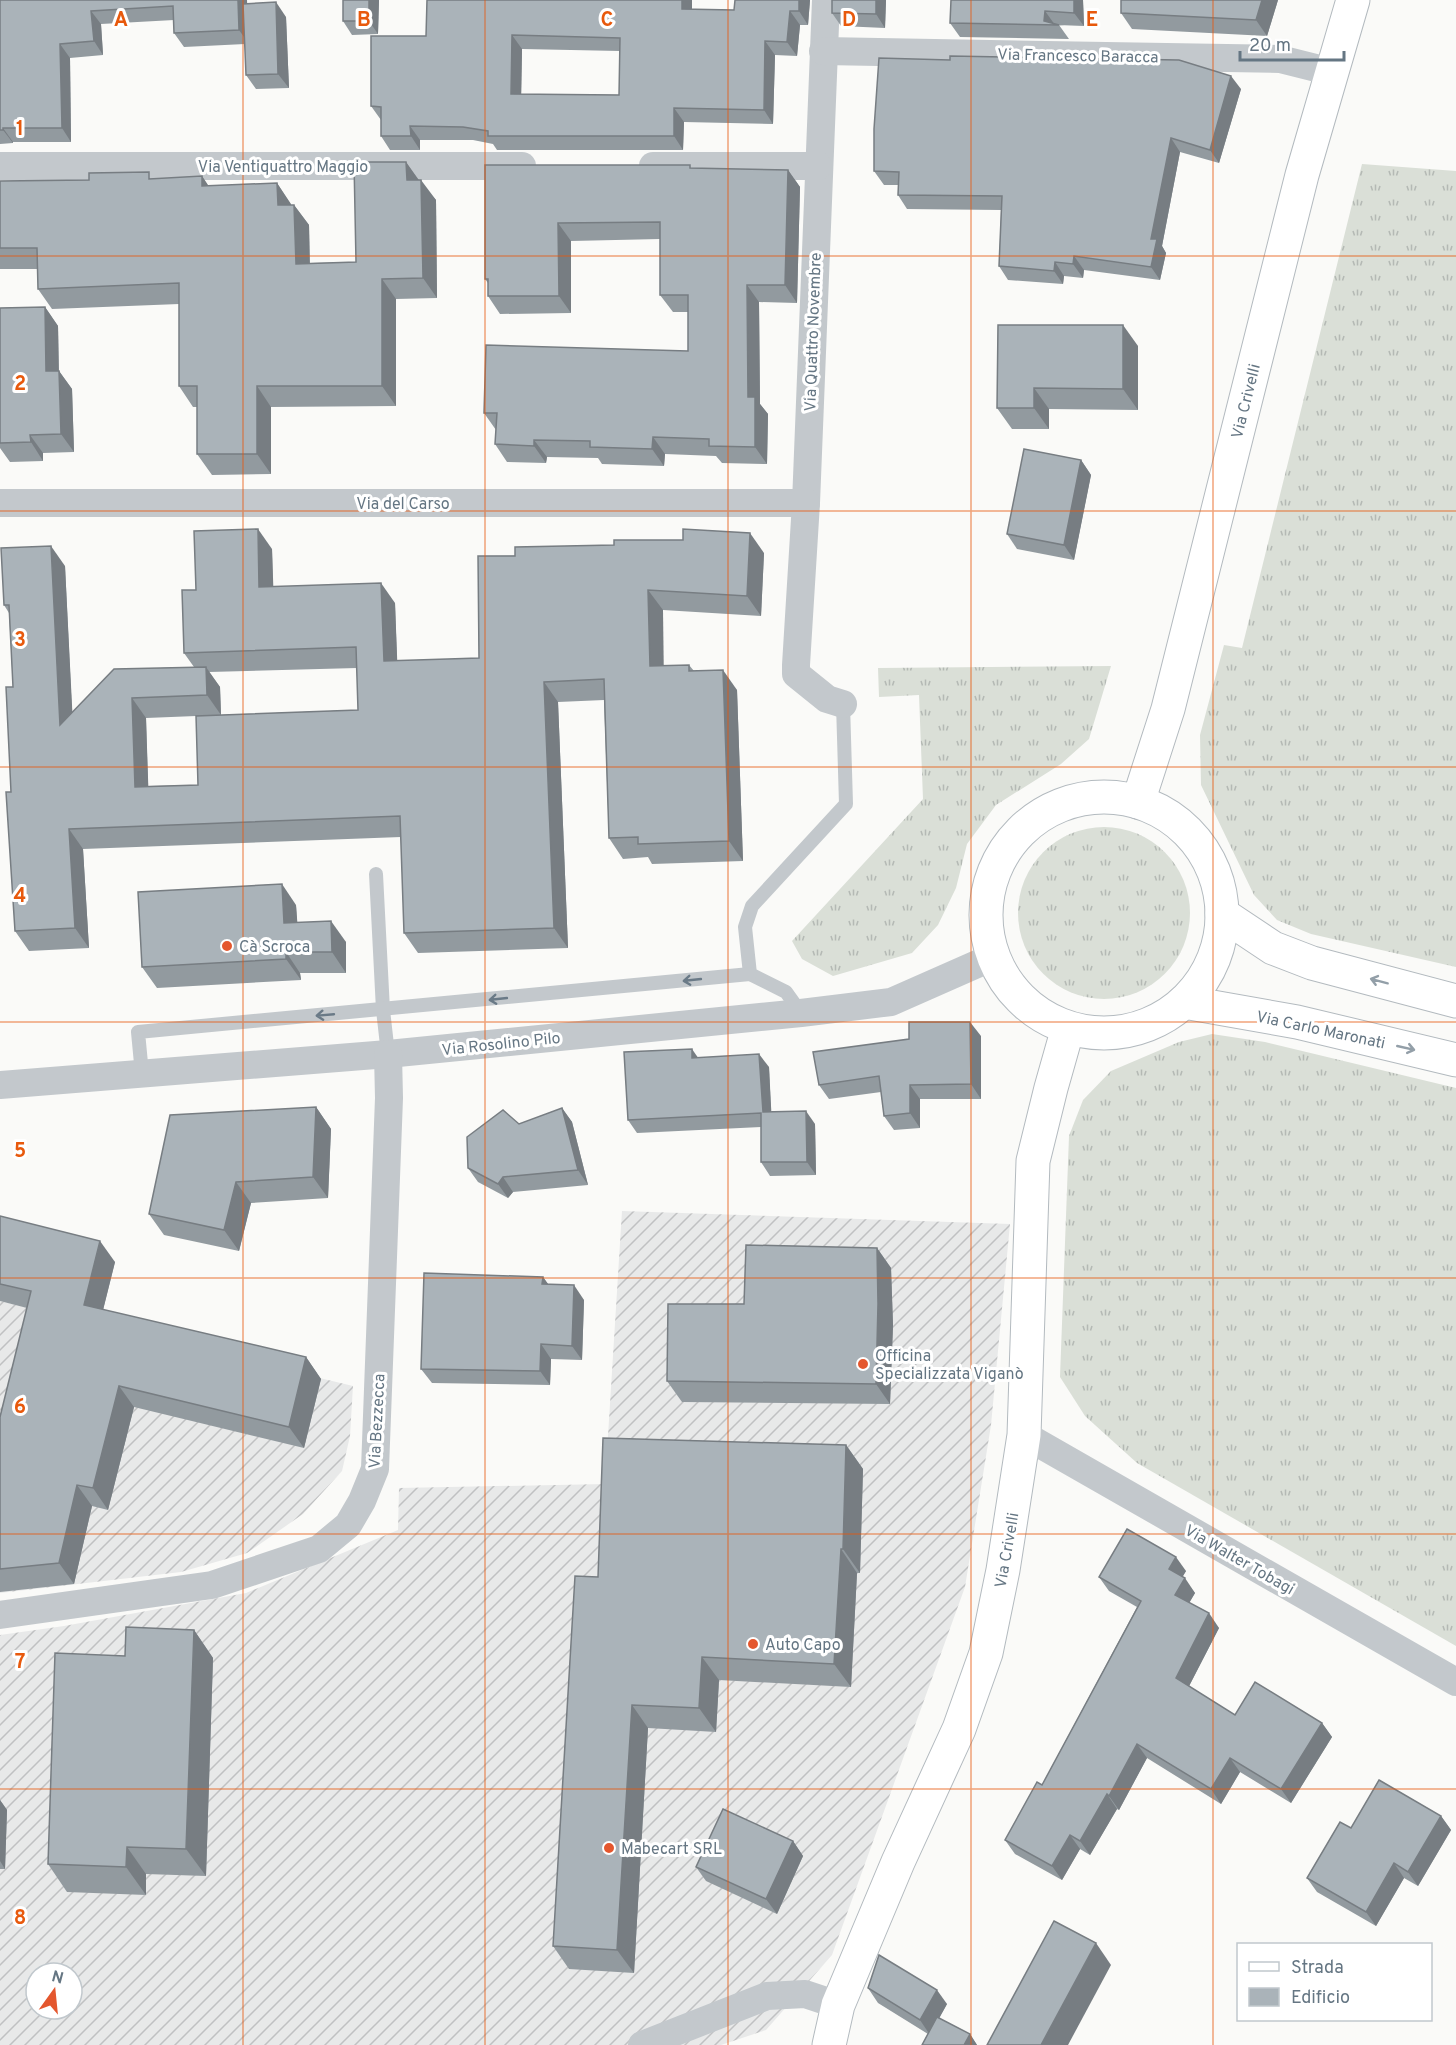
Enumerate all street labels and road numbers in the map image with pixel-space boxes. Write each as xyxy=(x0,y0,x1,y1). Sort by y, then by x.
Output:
street label: Via Francesco Baracca xyxy=(997,46,1159,68)
street label: Via Ventiquattro Maggio xyxy=(198,158,368,178)
street label: Via Quattro Novembre xyxy=(801,252,827,412)
street label: Via Crivelli xyxy=(1228,362,1266,441)
street label: Via del Carso xyxy=(356,495,450,515)
street label: Via Carlo Maronati xyxy=(1254,1008,1387,1054)
street label: Via Rosolino Pilo xyxy=(441,1029,562,1061)
street label: Via Bezzecca xyxy=(366,1373,390,1469)
street label: Via Crivelli xyxy=(991,1511,1024,1590)
street label: Via Walter Tobagi xyxy=(1180,1521,1298,1600)

